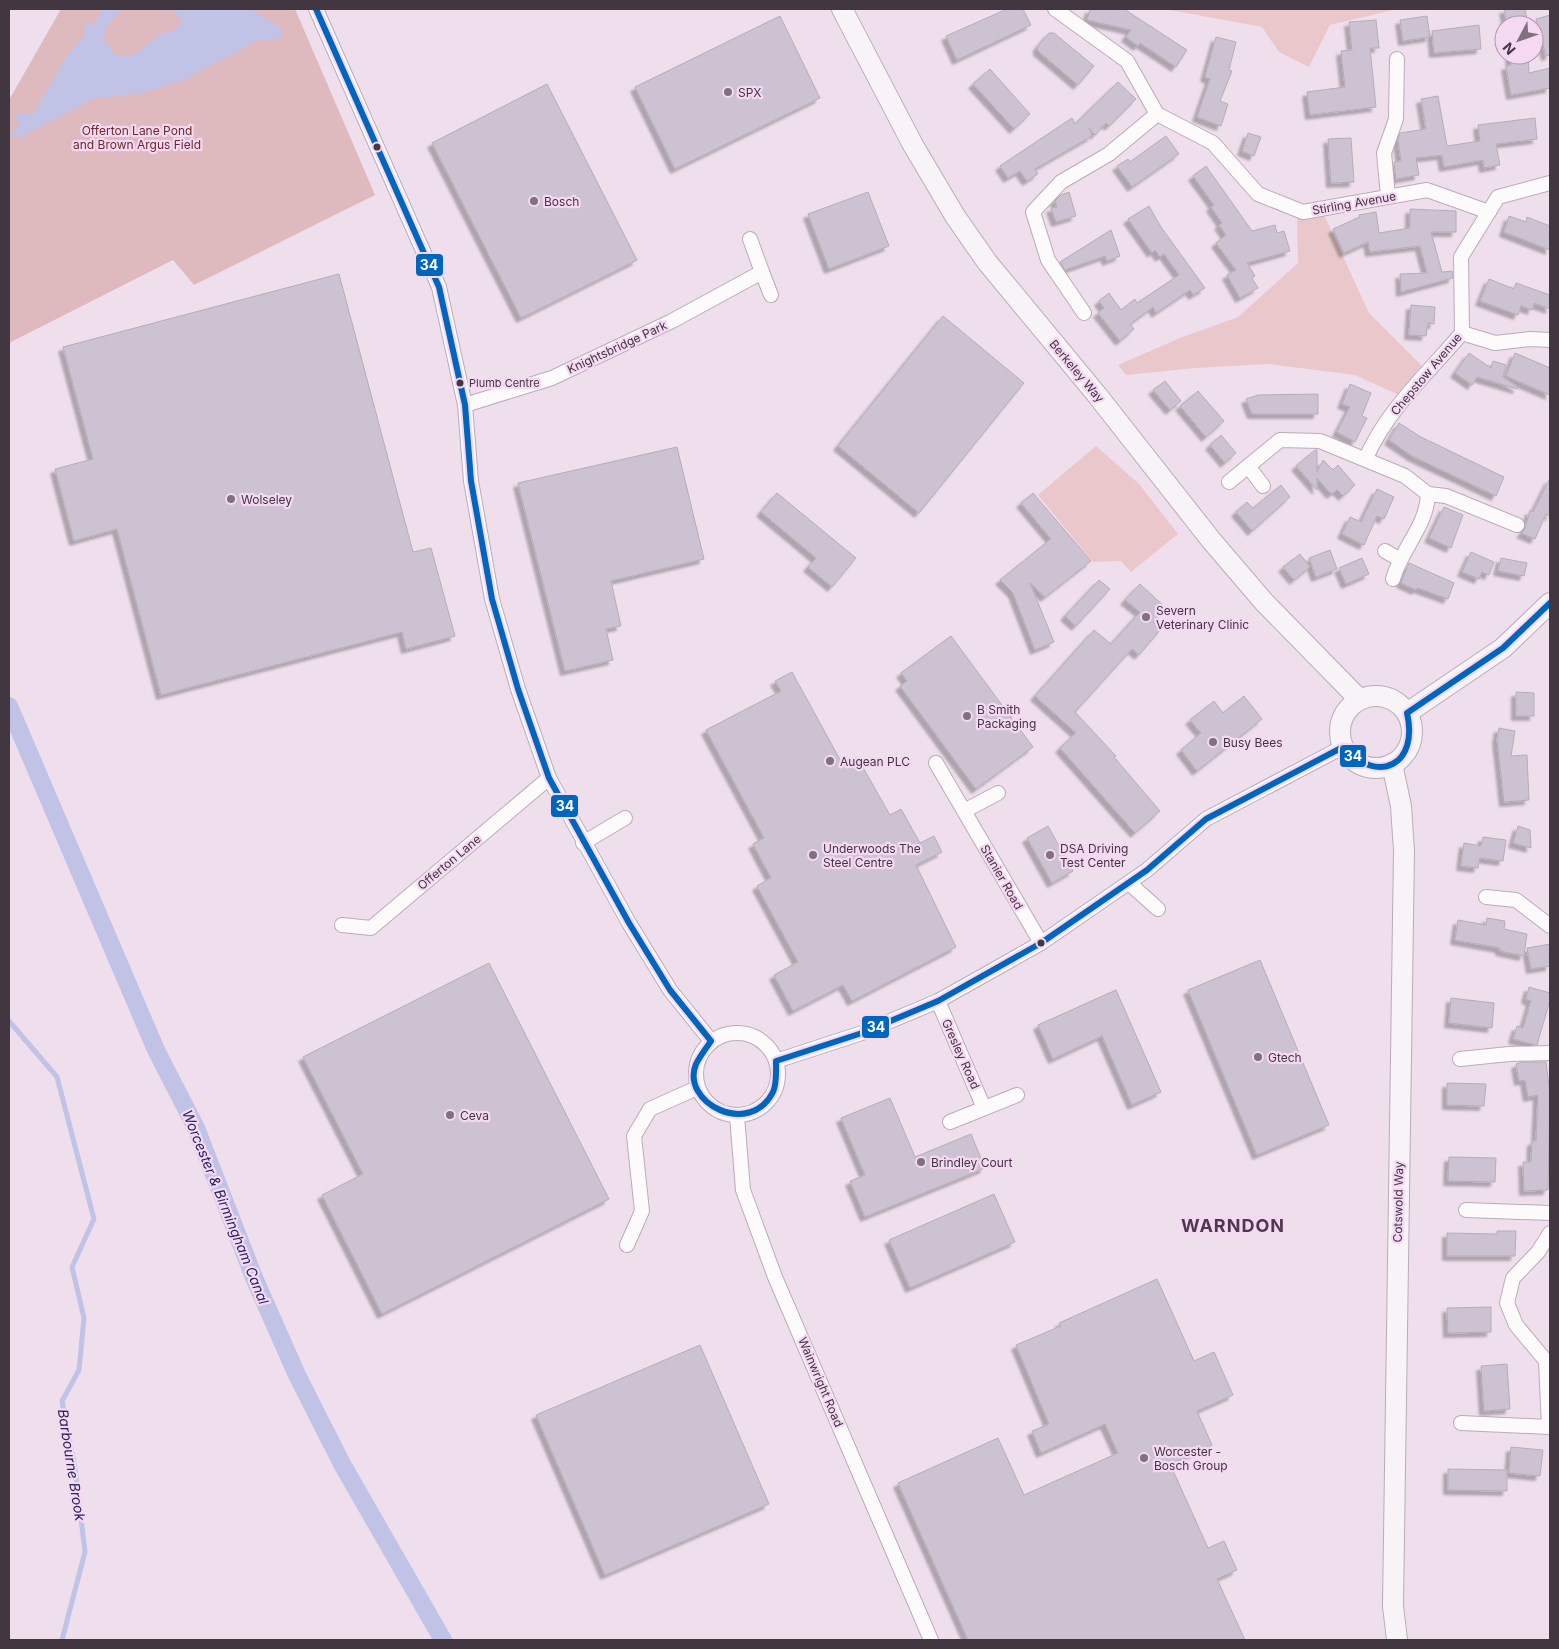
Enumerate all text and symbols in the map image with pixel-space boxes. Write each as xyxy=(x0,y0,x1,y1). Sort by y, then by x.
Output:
north arrow xyxy=(1494,15,1544,65)
text: N xyxy=(1499,39,1519,58)
place label: SPX xyxy=(738,85,762,100)
marker: SPX xyxy=(722,86,734,98)
park label: Offerton Lane Pond and Brown Argus Field xyxy=(73,123,201,152)
unlabelled marker xyxy=(372,142,382,152)
street label: Stirling Avenue xyxy=(1311,188,1397,218)
place label: Bosch xyxy=(544,194,579,209)
marker: Bosch xyxy=(528,195,540,207)
line badge: 34 xyxy=(415,253,444,277)
text: 34 xyxy=(420,256,438,273)
street label: Knightsbridge Park xyxy=(565,317,670,377)
street label: Chepstow Avenue xyxy=(1387,330,1465,418)
street label: Berkeley Way xyxy=(1046,337,1108,406)
place label: Plumb Centre xyxy=(469,376,540,390)
marker: Plumb Centre xyxy=(455,378,465,388)
place label: Wolseley xyxy=(241,492,292,507)
marker: Wolseley xyxy=(225,493,237,505)
place label: Severn Veterinary Clinic xyxy=(1156,603,1249,632)
marker: Severn Veterinary Clinic xyxy=(1140,611,1152,623)
place label: B Smith Packaging xyxy=(977,702,1036,731)
marker: B Smith Packaging xyxy=(961,710,973,722)
place label: Busy Bees xyxy=(1223,735,1283,750)
marker: Busy Bees xyxy=(1207,736,1219,748)
line badge: 34 xyxy=(1339,744,1367,768)
text: 34 xyxy=(1344,747,1362,764)
place label: Augean PLC xyxy=(840,754,910,769)
marker: Augean PLC xyxy=(824,755,836,767)
line badge: 34 xyxy=(550,794,579,818)
text: 34 xyxy=(556,797,574,814)
street label: Offerton Lane xyxy=(414,831,484,893)
place label: Underwoods The Steel Centre xyxy=(823,841,921,870)
place label: DSA Driving Test Center xyxy=(1060,841,1128,870)
street label: Stanier Road xyxy=(977,842,1027,912)
marker: Underwoods The Steel Centre xyxy=(807,849,819,861)
marker: DSA Driving Test Center xyxy=(1044,849,1056,861)
unlabelled marker xyxy=(1036,938,1046,948)
line badge: 34 xyxy=(861,1015,890,1039)
street label: Gresley Road xyxy=(939,1017,983,1091)
text: 34 xyxy=(867,1018,885,1035)
place label: Gtech xyxy=(1268,1050,1302,1065)
marker: Gtech xyxy=(1252,1051,1264,1063)
water label: Worcester & Birmingham Canal xyxy=(179,1107,273,1307)
place label: Ceva xyxy=(460,1108,489,1123)
marker: Ceva xyxy=(444,1109,456,1121)
place label: Brindley Court xyxy=(931,1155,1012,1170)
marker: Brindley Court xyxy=(915,1156,927,1168)
street label: Cotswold Way xyxy=(1390,1161,1406,1243)
district label: WARNDON xyxy=(1181,1215,1285,1236)
street label: Wainwright Road xyxy=(795,1335,847,1429)
water label: Barbourne Brook xyxy=(55,1408,89,1522)
place label: Worcester - Bosch Group xyxy=(1154,1444,1228,1473)
marker: Worcester - Bosch Group xyxy=(1138,1452,1150,1464)

